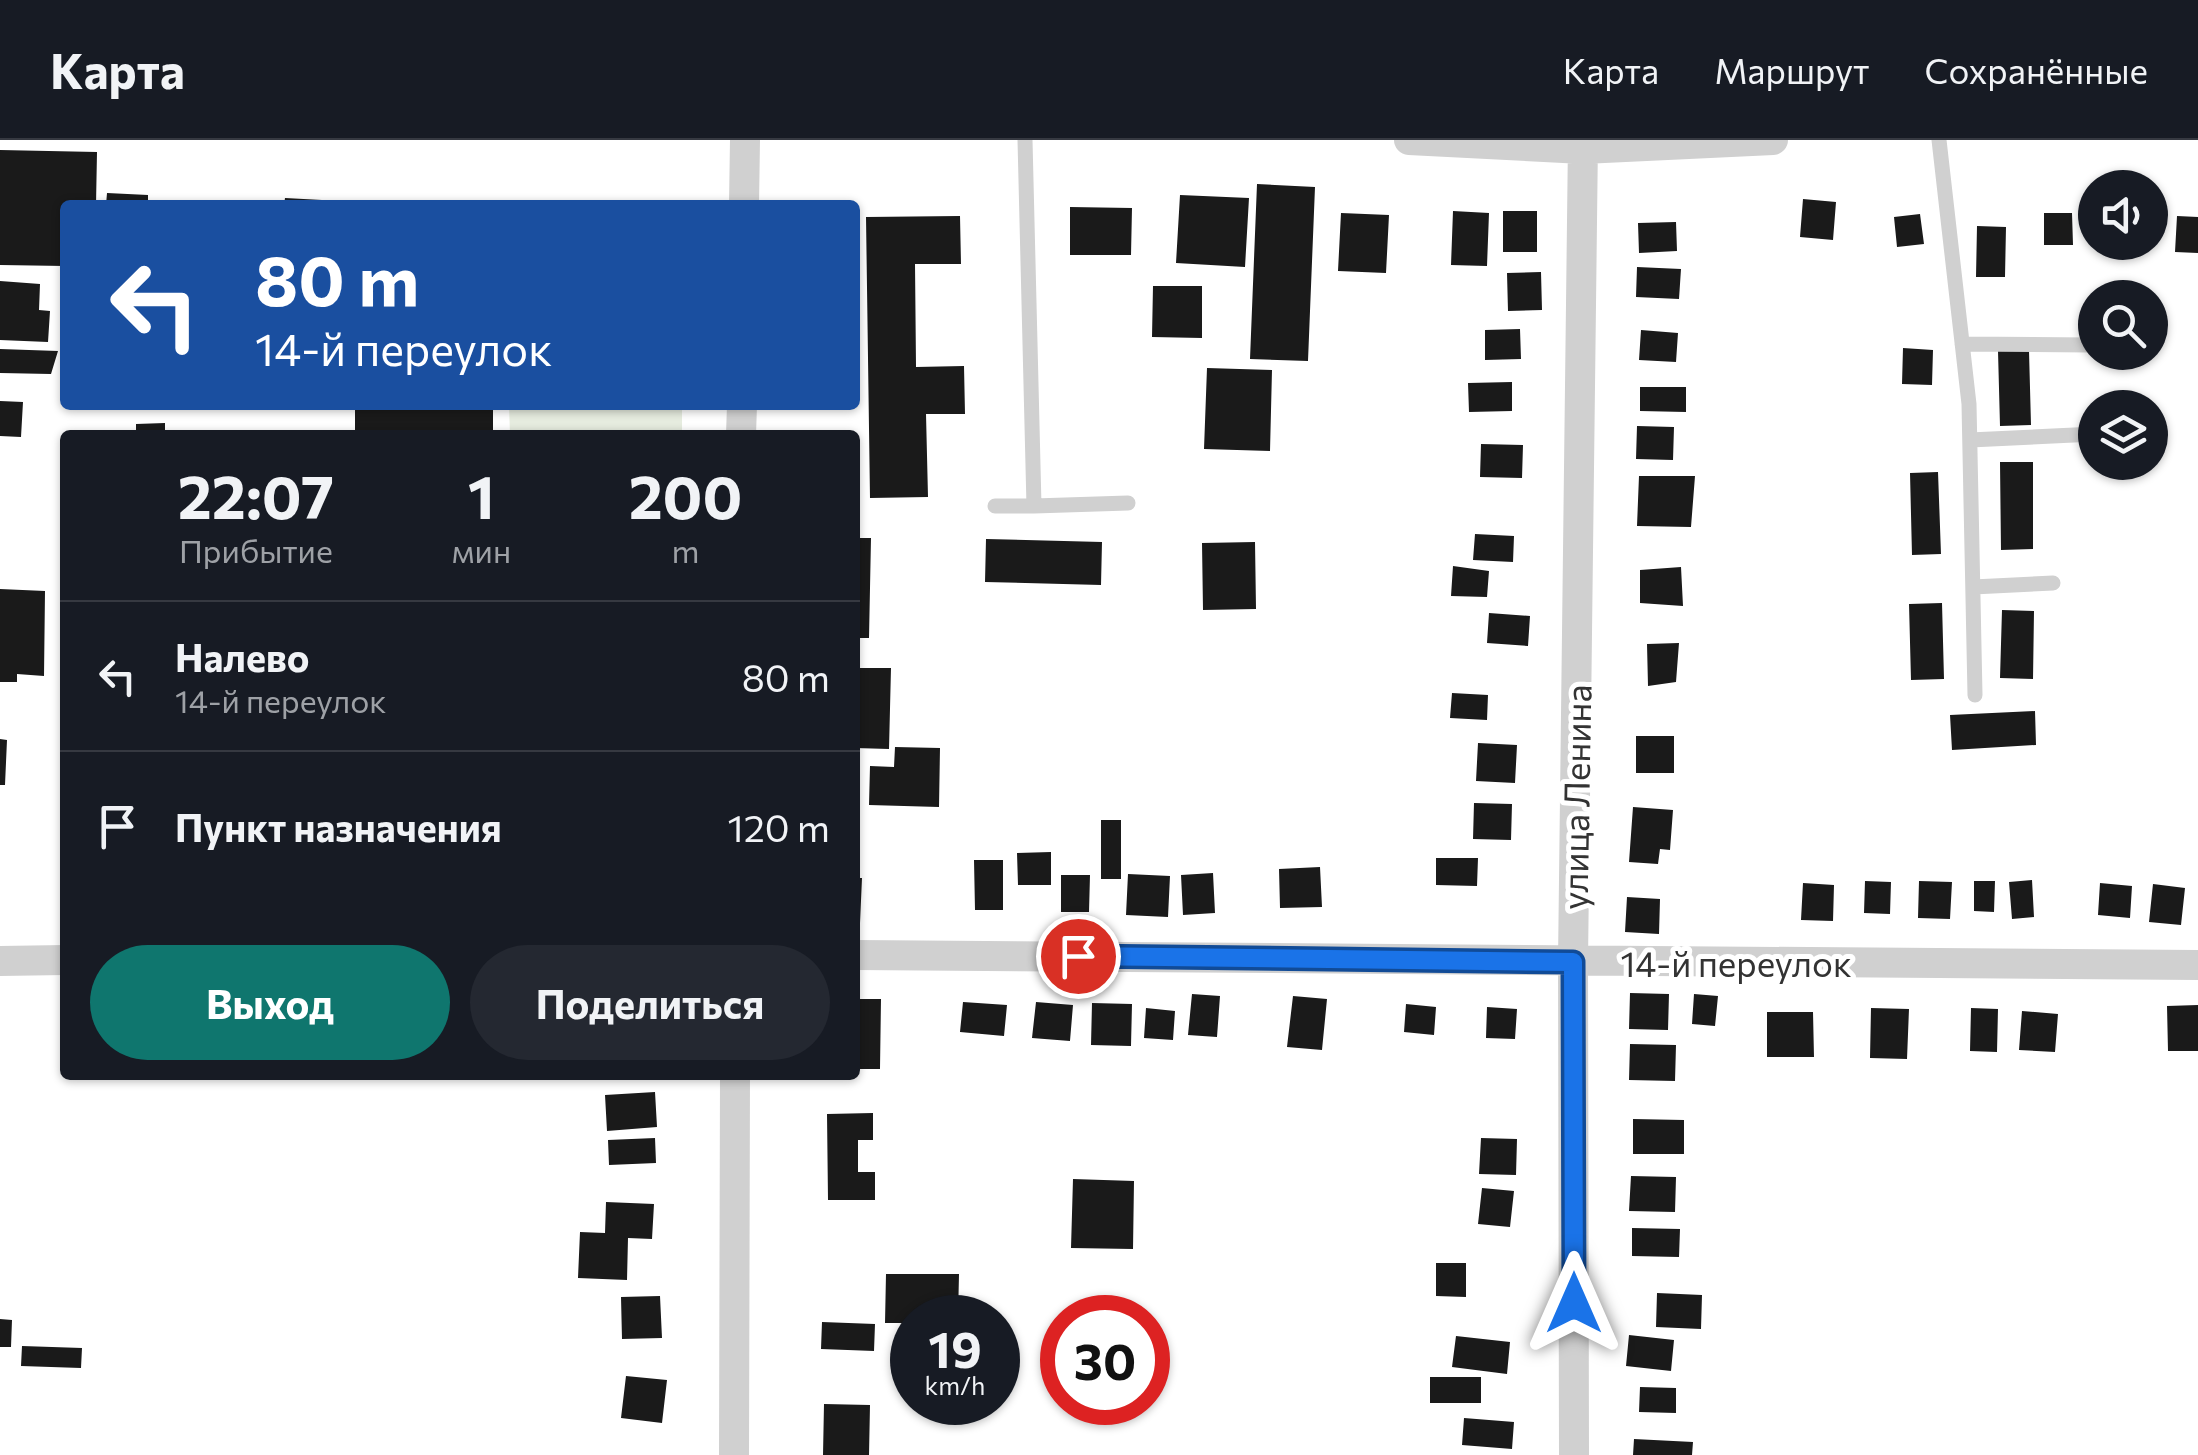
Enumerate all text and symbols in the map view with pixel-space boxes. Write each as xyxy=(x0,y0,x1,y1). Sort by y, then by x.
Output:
text: Карта xyxy=(50,40,185,99)
text: Карта xyxy=(1563,48,1659,91)
text: Маршрут xyxy=(1714,48,1870,91)
text: Сохранённые xyxy=(1925,48,2148,91)
map controls xyxy=(2078,170,2168,480)
button: sound xyxy=(2078,170,2168,260)
text: 80 m xyxy=(255,235,419,320)
icon: left xyxy=(90,240,220,370)
button: search xyxy=(2078,280,2168,370)
text: 14-й переулок xyxy=(255,320,552,375)
button: layers xyxy=(2078,390,2168,480)
text: 22:07 xyxy=(178,458,334,531)
text: 1 xyxy=(468,458,495,531)
text: 200 xyxy=(629,458,742,531)
text: Прибытие xyxy=(179,530,333,570)
text: мин xyxy=(452,530,511,570)
text: m xyxy=(672,530,700,570)
text: Налево xyxy=(175,633,309,680)
icon: left xyxy=(90,649,145,704)
text: 80 m xyxy=(742,653,830,700)
text: 14-й переулок xyxy=(175,680,386,720)
street label: улица Ленина xyxy=(1552,684,1598,910)
icon: arrive xyxy=(90,799,145,854)
text: Пункт назначения xyxy=(175,803,502,850)
text: 120 m xyxy=(728,803,830,850)
pin xyxy=(1036,914,1121,999)
icon: arrive xyxy=(1051,929,1106,984)
street label: 14-й переулок xyxy=(1620,941,1852,984)
button: Выход xyxy=(90,945,450,1060)
button: Поделиться xyxy=(470,945,830,1060)
position arrow xyxy=(1522,1251,1626,1355)
speed limit sign: 30 xyxy=(1040,1295,1170,1425)
text: 19 xyxy=(928,1317,982,1378)
text: km/h xyxy=(925,1370,985,1400)

